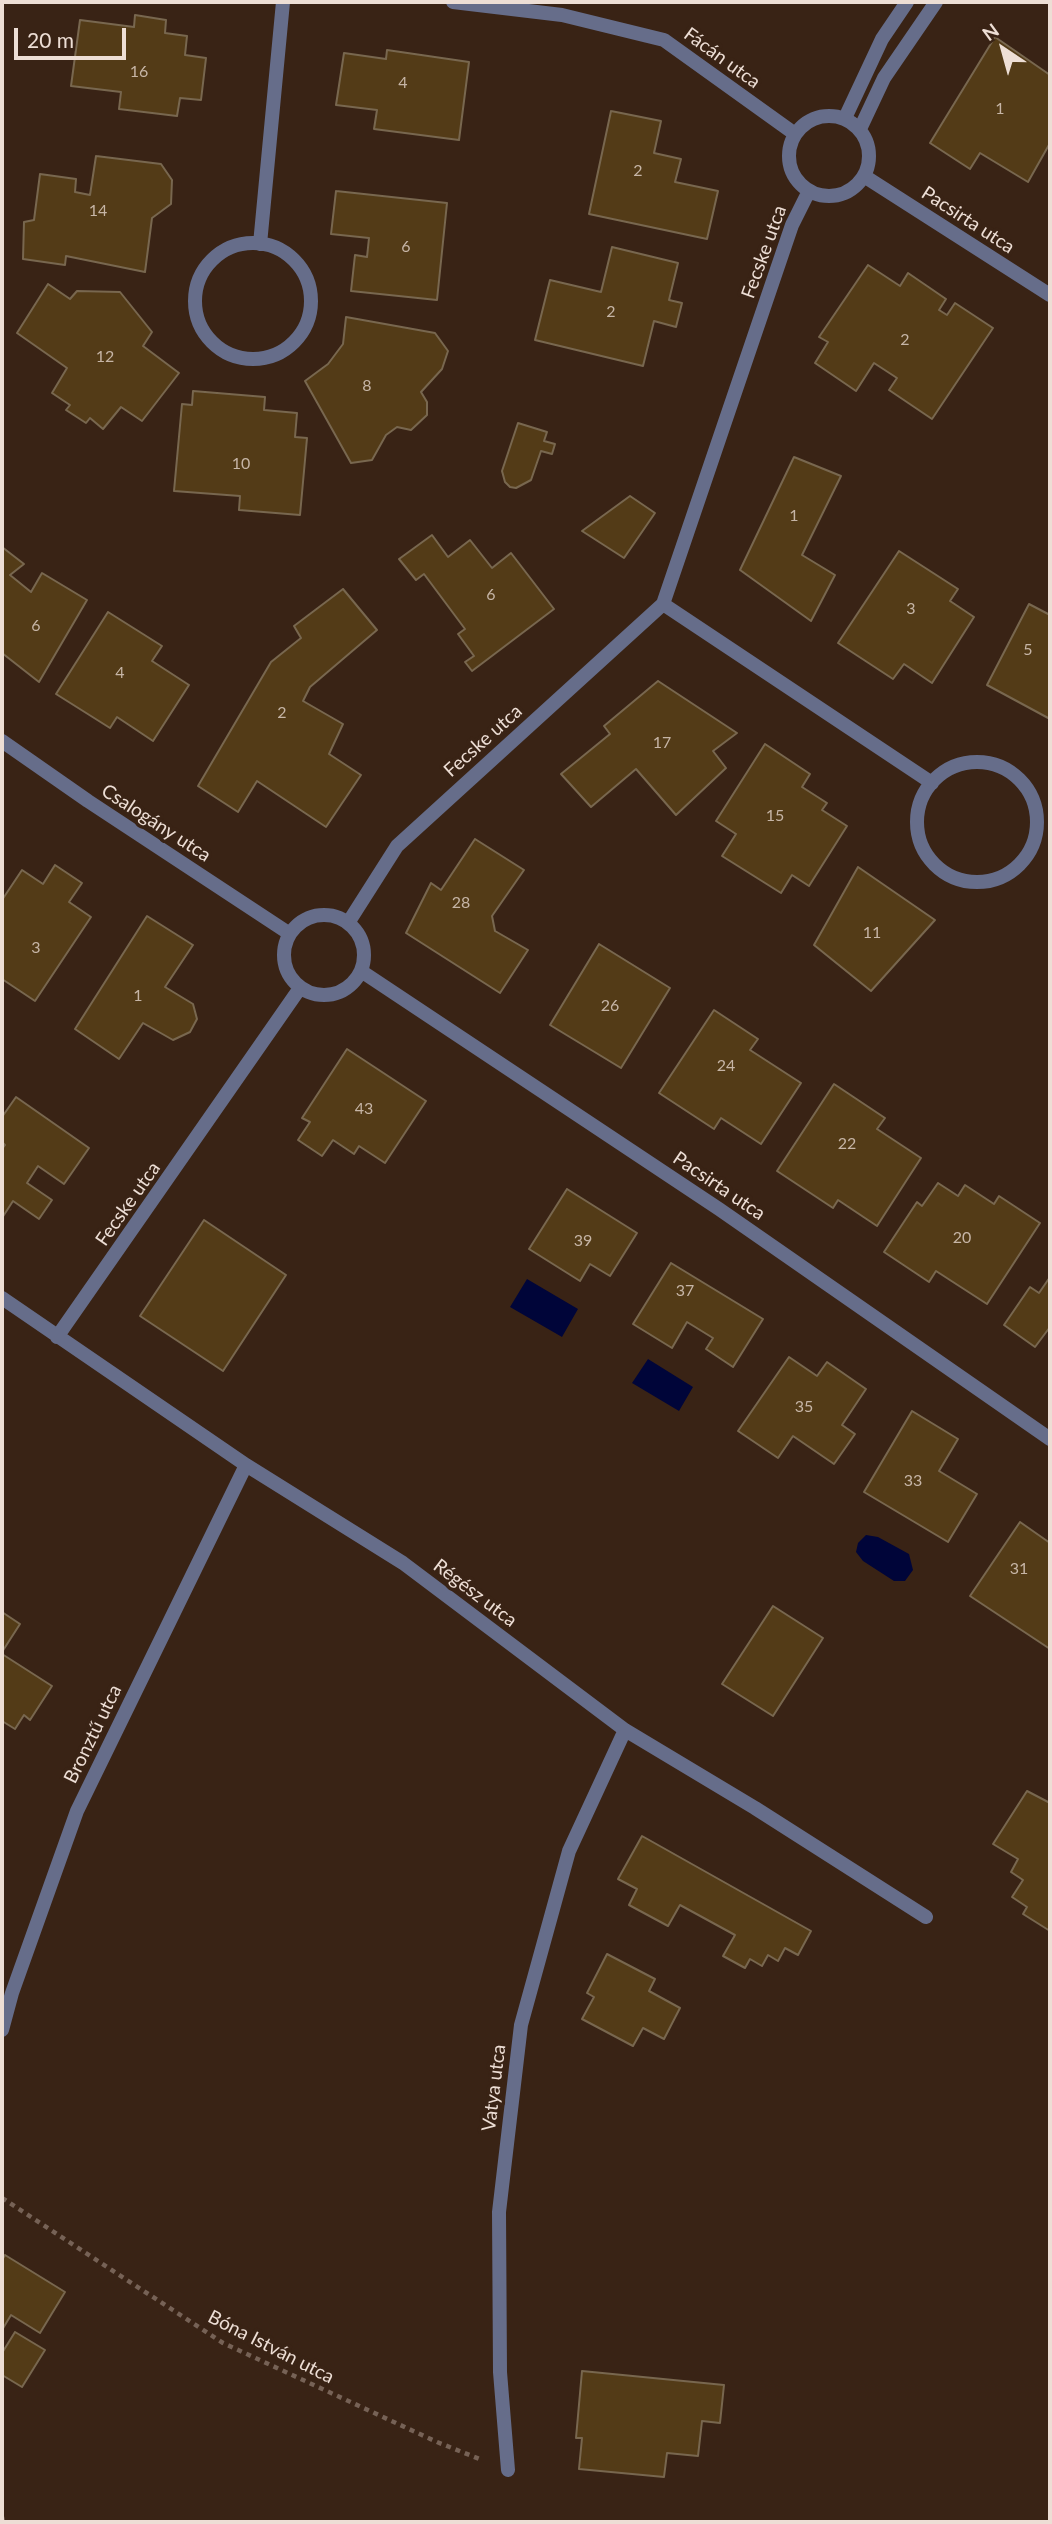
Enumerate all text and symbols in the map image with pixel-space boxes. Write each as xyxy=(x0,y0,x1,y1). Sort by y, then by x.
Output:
scale bar xyxy=(18,14,130,58)
north arrow xyxy=(968,14,1038,84)
text: N xyxy=(978,18,1003,45)
street label: Fácán utca xyxy=(679,23,765,93)
text: 20 m xyxy=(27,27,74,52)
house number: 16 xyxy=(130,62,148,82)
house number: 4 xyxy=(398,73,408,93)
house number: 1 xyxy=(995,99,1005,119)
house number: 2 xyxy=(633,161,643,181)
street label: Pacsirta utca xyxy=(917,181,1019,259)
house number: 14 xyxy=(89,201,107,221)
street label: Fecske utca xyxy=(737,202,791,302)
house number: 6 xyxy=(401,237,411,257)
house number: 2 xyxy=(606,302,616,322)
house number: 2 xyxy=(900,330,910,350)
house number: 12 xyxy=(96,347,114,367)
house number: 8 xyxy=(362,376,372,396)
house number: 10 xyxy=(232,454,250,474)
house number: 1 xyxy=(789,506,799,526)
house number: 6 xyxy=(486,585,496,605)
house number: 3 xyxy=(906,599,916,619)
house number: 6 xyxy=(31,616,41,636)
house number: 5 xyxy=(1023,640,1033,660)
house number: 4 xyxy=(115,663,125,683)
street label: Fecske utca xyxy=(439,700,527,782)
house number: 2 xyxy=(277,703,287,723)
house number: 17 xyxy=(653,733,671,753)
street label: Csalogány utca xyxy=(97,779,215,867)
house number: 15 xyxy=(766,806,784,826)
house number: 28 xyxy=(452,893,470,913)
house number: 11 xyxy=(863,923,881,943)
house number: 3 xyxy=(31,938,41,958)
house number: 1 xyxy=(133,986,143,1006)
house number: 26 xyxy=(601,996,619,1016)
house number: 24 xyxy=(717,1056,735,1076)
house number: 43 xyxy=(355,1099,373,1119)
house number: 22 xyxy=(838,1134,856,1154)
street label: Pacsirta utca xyxy=(669,1147,769,1225)
street label: Fecske utca xyxy=(91,1158,165,1250)
house number: 20 xyxy=(953,1228,971,1248)
house number: 39 xyxy=(574,1231,592,1251)
house number: 37 xyxy=(676,1281,694,1301)
house number: 35 xyxy=(795,1397,813,1417)
house number: 33 xyxy=(904,1471,922,1491)
street label: Régész utca xyxy=(429,1554,521,1632)
house number: 31 xyxy=(1010,1559,1028,1579)
street label: Bronztű utca xyxy=(59,1681,127,1787)
street label: Vatya utca xyxy=(477,2043,511,2133)
street label: Bóna István utca xyxy=(204,2305,338,2389)

